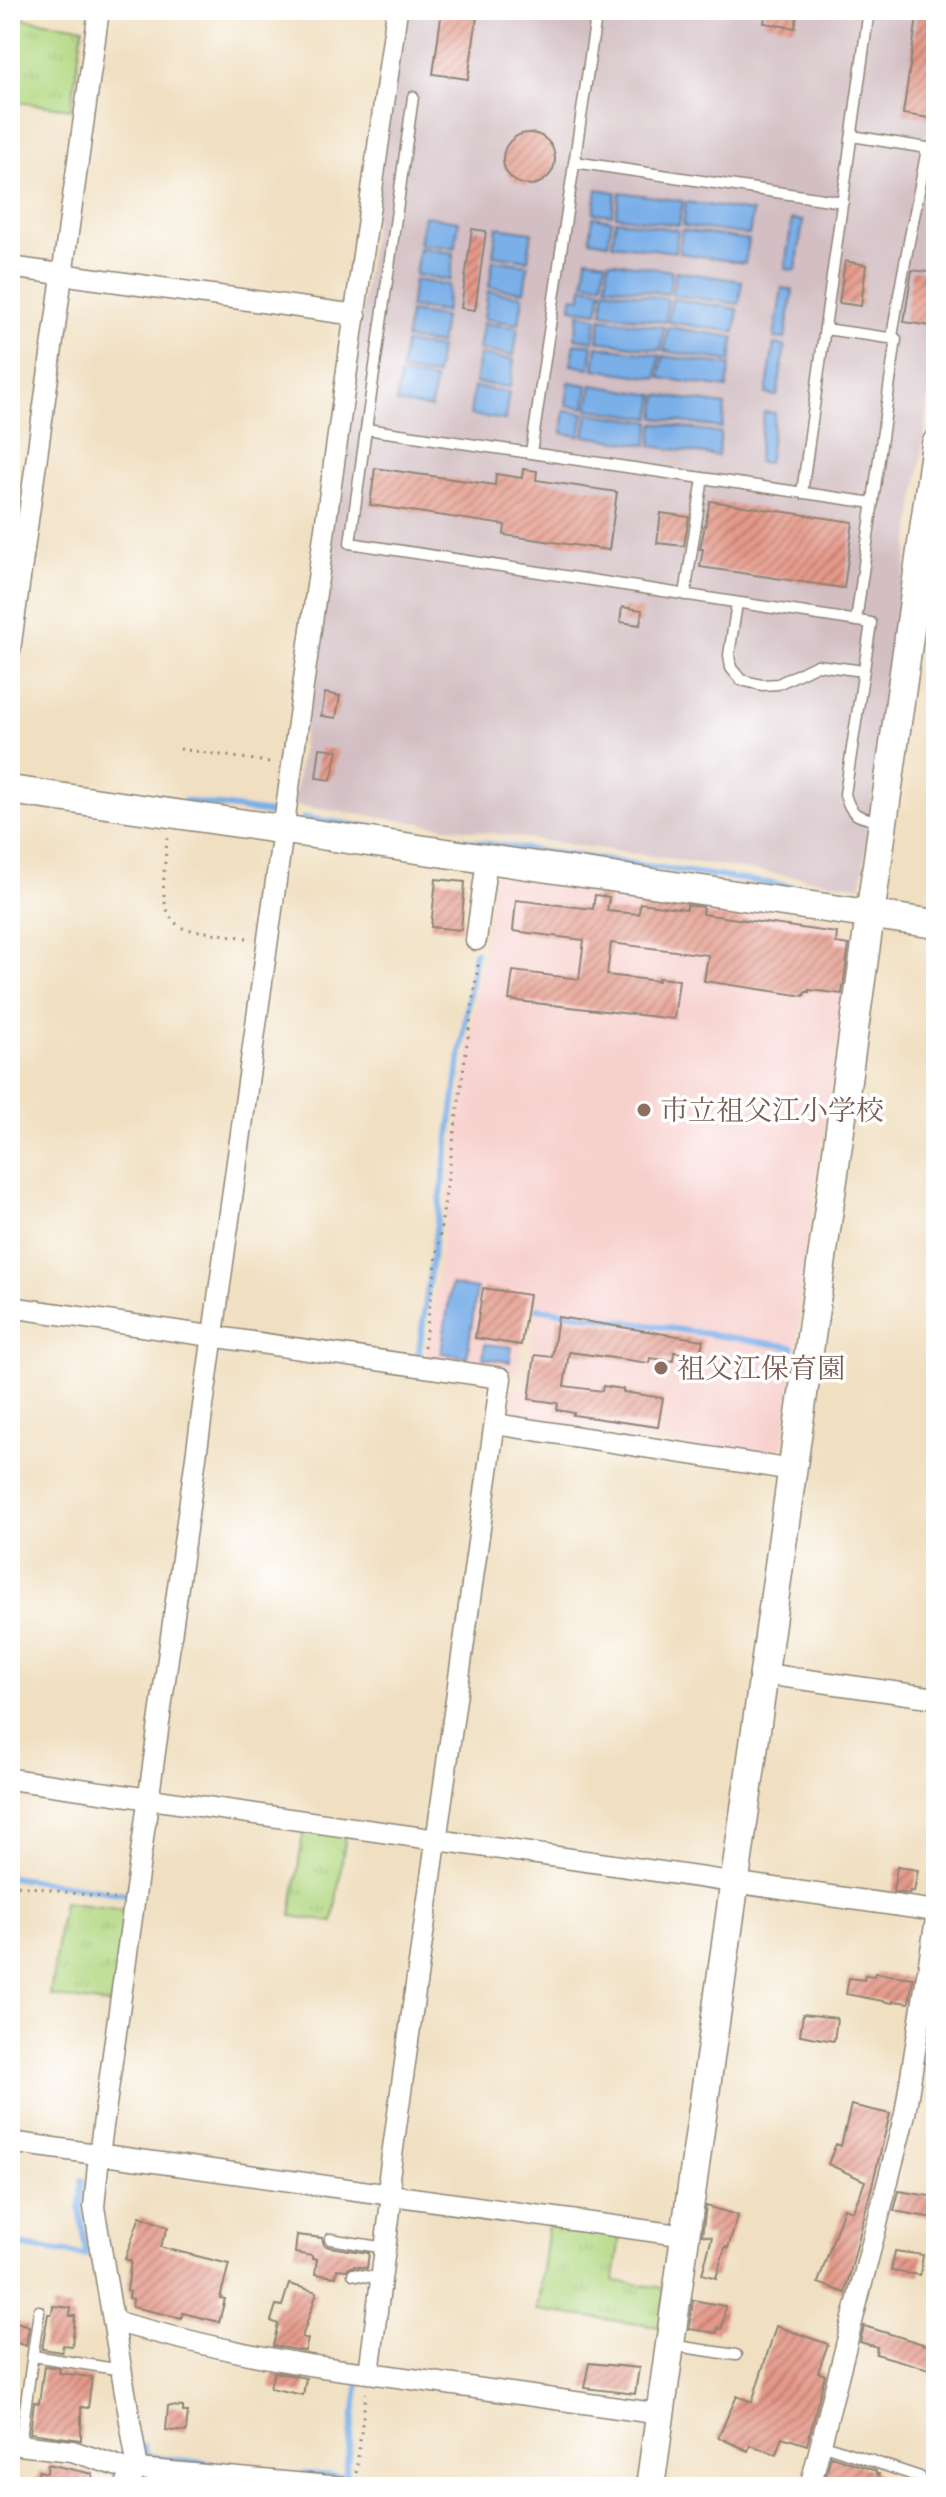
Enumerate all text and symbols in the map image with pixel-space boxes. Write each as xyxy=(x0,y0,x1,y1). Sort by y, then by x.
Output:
place label: 市立祖父江小学校 xyxy=(660,1096,884,1127)
marker: 市立祖父江小学校 xyxy=(635,1101,653,1119)
place label: 祖父江保育園 xyxy=(677,1354,845,1385)
marker: 祖父江保育園 xyxy=(652,1359,670,1377)

